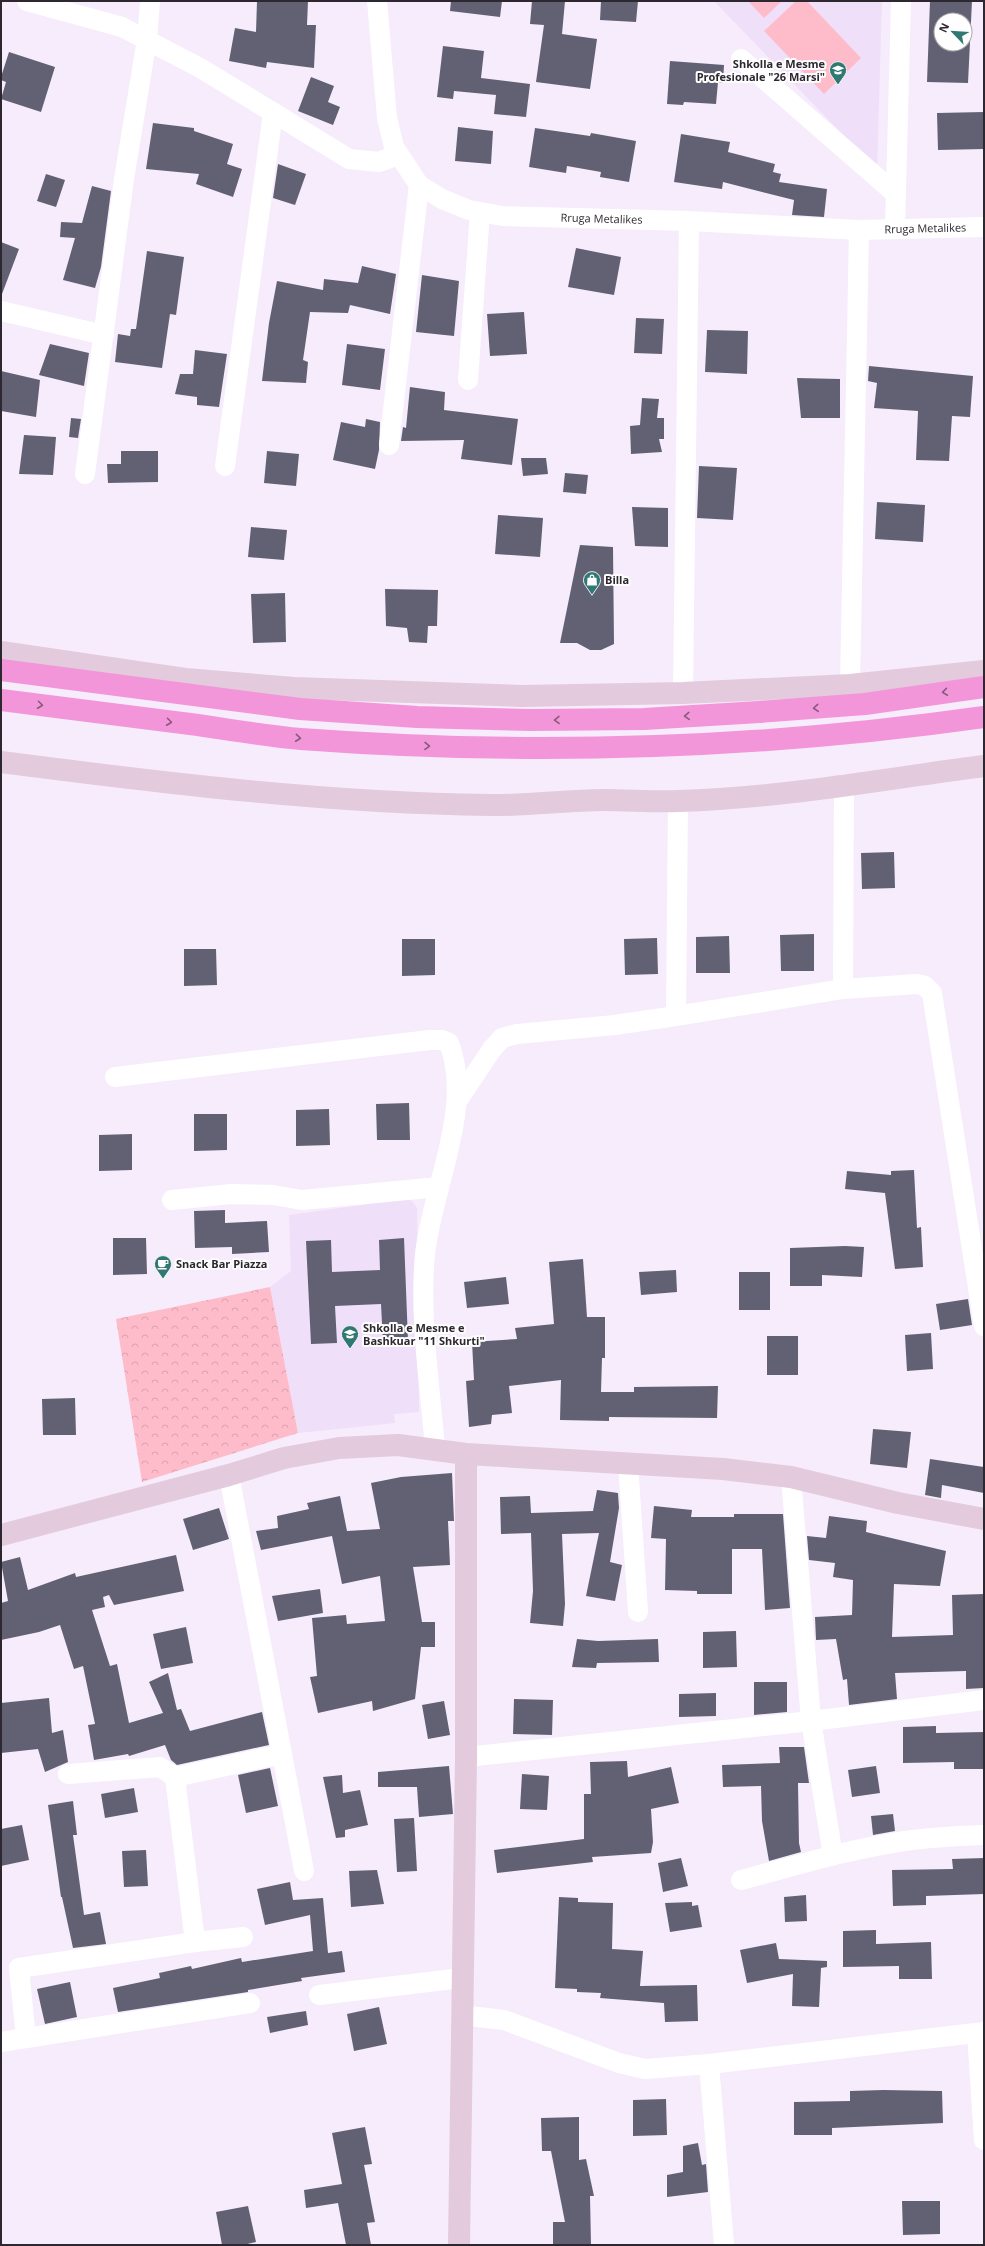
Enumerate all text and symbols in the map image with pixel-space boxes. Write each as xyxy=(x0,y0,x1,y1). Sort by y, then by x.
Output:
north arrow xyxy=(933,12,973,52)
text: N xyxy=(935,20,952,35)
place label: Shkolla e Mesme Profesionale "26 Marsi" xyxy=(697,56,825,84)
school or university icon: Shkolla e Mesme Profesionale "26 Marsi" xyxy=(828,60,848,85)
street label: Rruga Metalikes xyxy=(560,210,643,227)
street label: Rruga Metalikes xyxy=(884,219,966,236)
shop icon: Billa xyxy=(582,570,602,595)
place label: Billa xyxy=(605,572,629,587)
one-way arrow xyxy=(942,687,948,696)
one-way arrow xyxy=(37,700,43,709)
one-way arrow xyxy=(813,703,819,712)
one-way arrow xyxy=(684,712,690,721)
one-way arrow xyxy=(554,716,560,724)
one-way arrow xyxy=(166,717,172,726)
one-way arrow xyxy=(294,733,301,742)
one-way arrow xyxy=(424,742,430,750)
cafe icon: Snack Bar Piazza xyxy=(153,1254,173,1279)
place label: Snack Bar Piazza xyxy=(176,1256,267,1271)
place label: Shkolla e Mesme e Bashkuar "11 Shkurti" xyxy=(363,1320,485,1348)
school or university icon: Shkolla e Mesme e Bashkuar "11 Shkurti" xyxy=(340,1324,360,1349)

